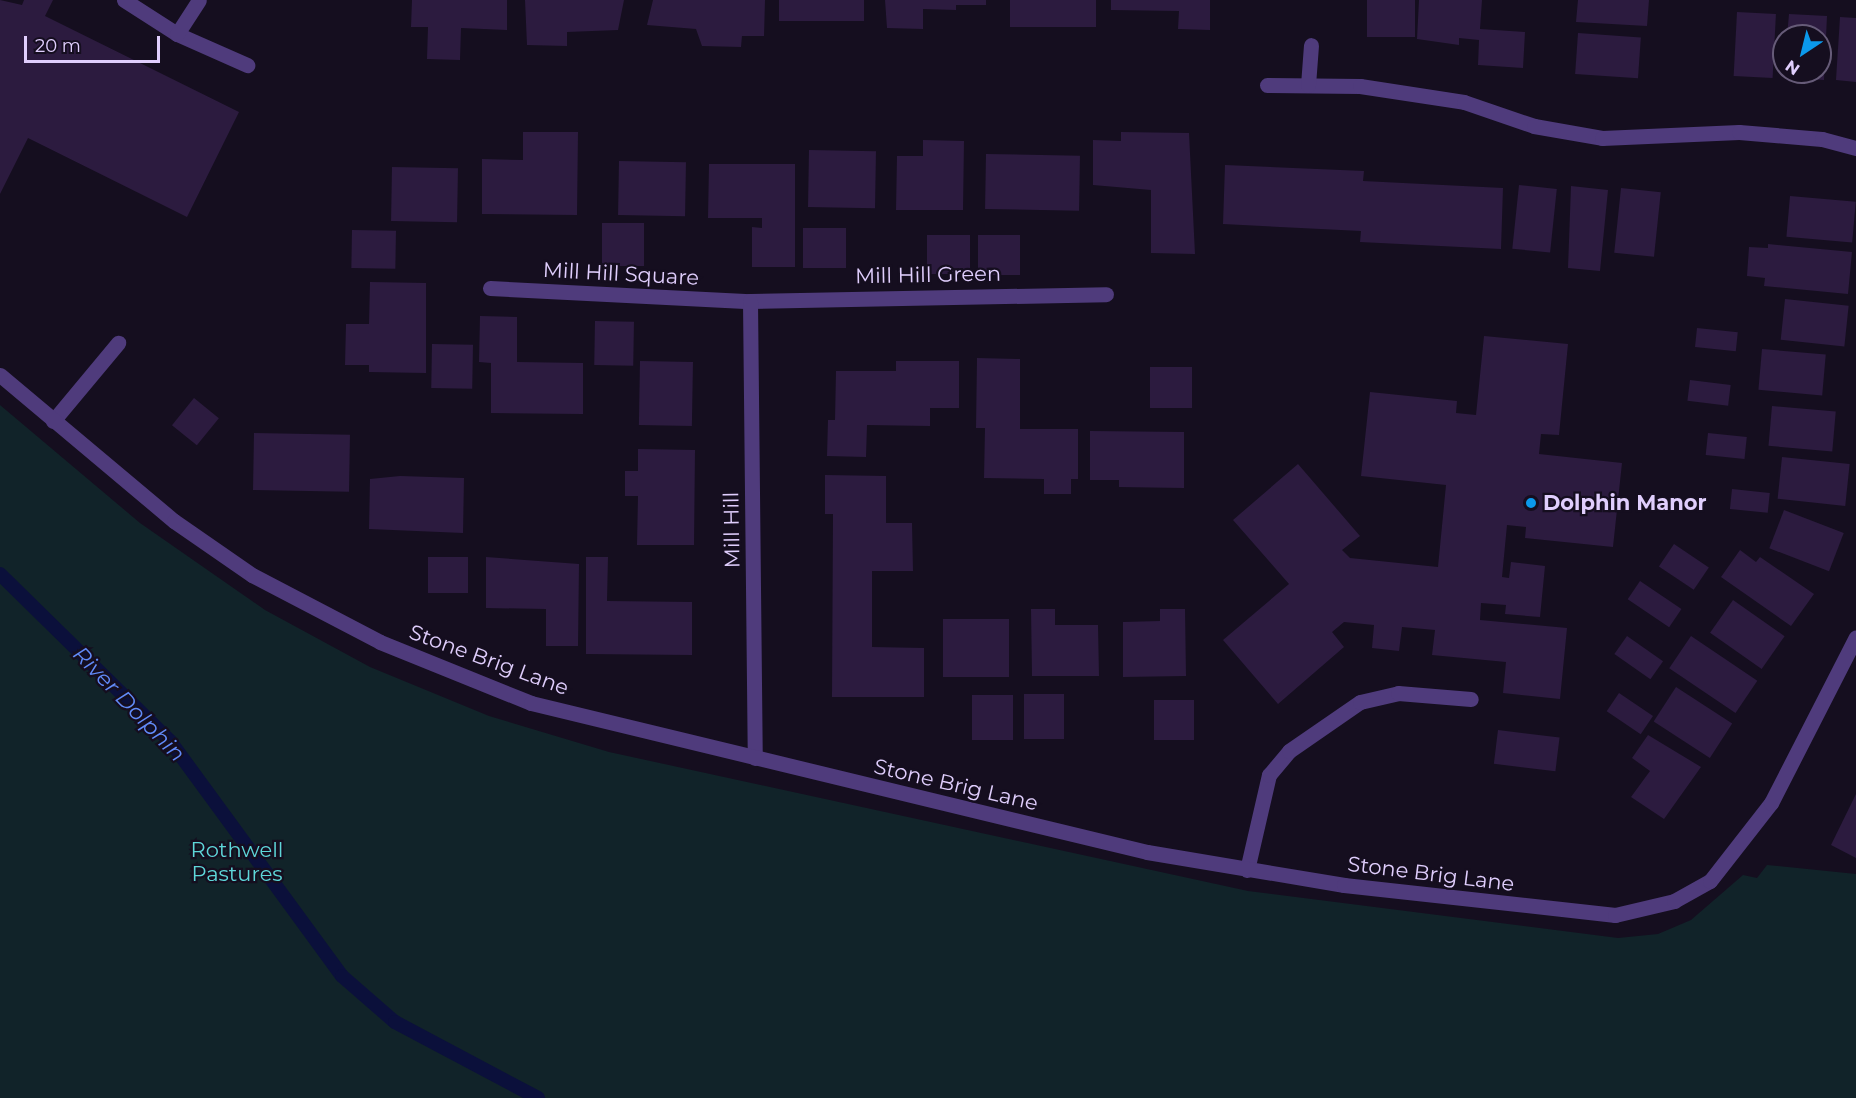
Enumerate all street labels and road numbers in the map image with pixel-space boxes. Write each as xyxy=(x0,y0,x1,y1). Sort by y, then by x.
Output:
street label: Mill Hill Square xyxy=(542,257,700,291)
street label: Mill Hill Green xyxy=(855,261,1001,289)
street label: Mill Hill xyxy=(719,492,745,568)
street label: Stone Brig Lane xyxy=(406,619,572,701)
street label: Stone Brig Lane xyxy=(871,754,1041,816)
street label: Stone Brig Lane xyxy=(1346,851,1516,897)

